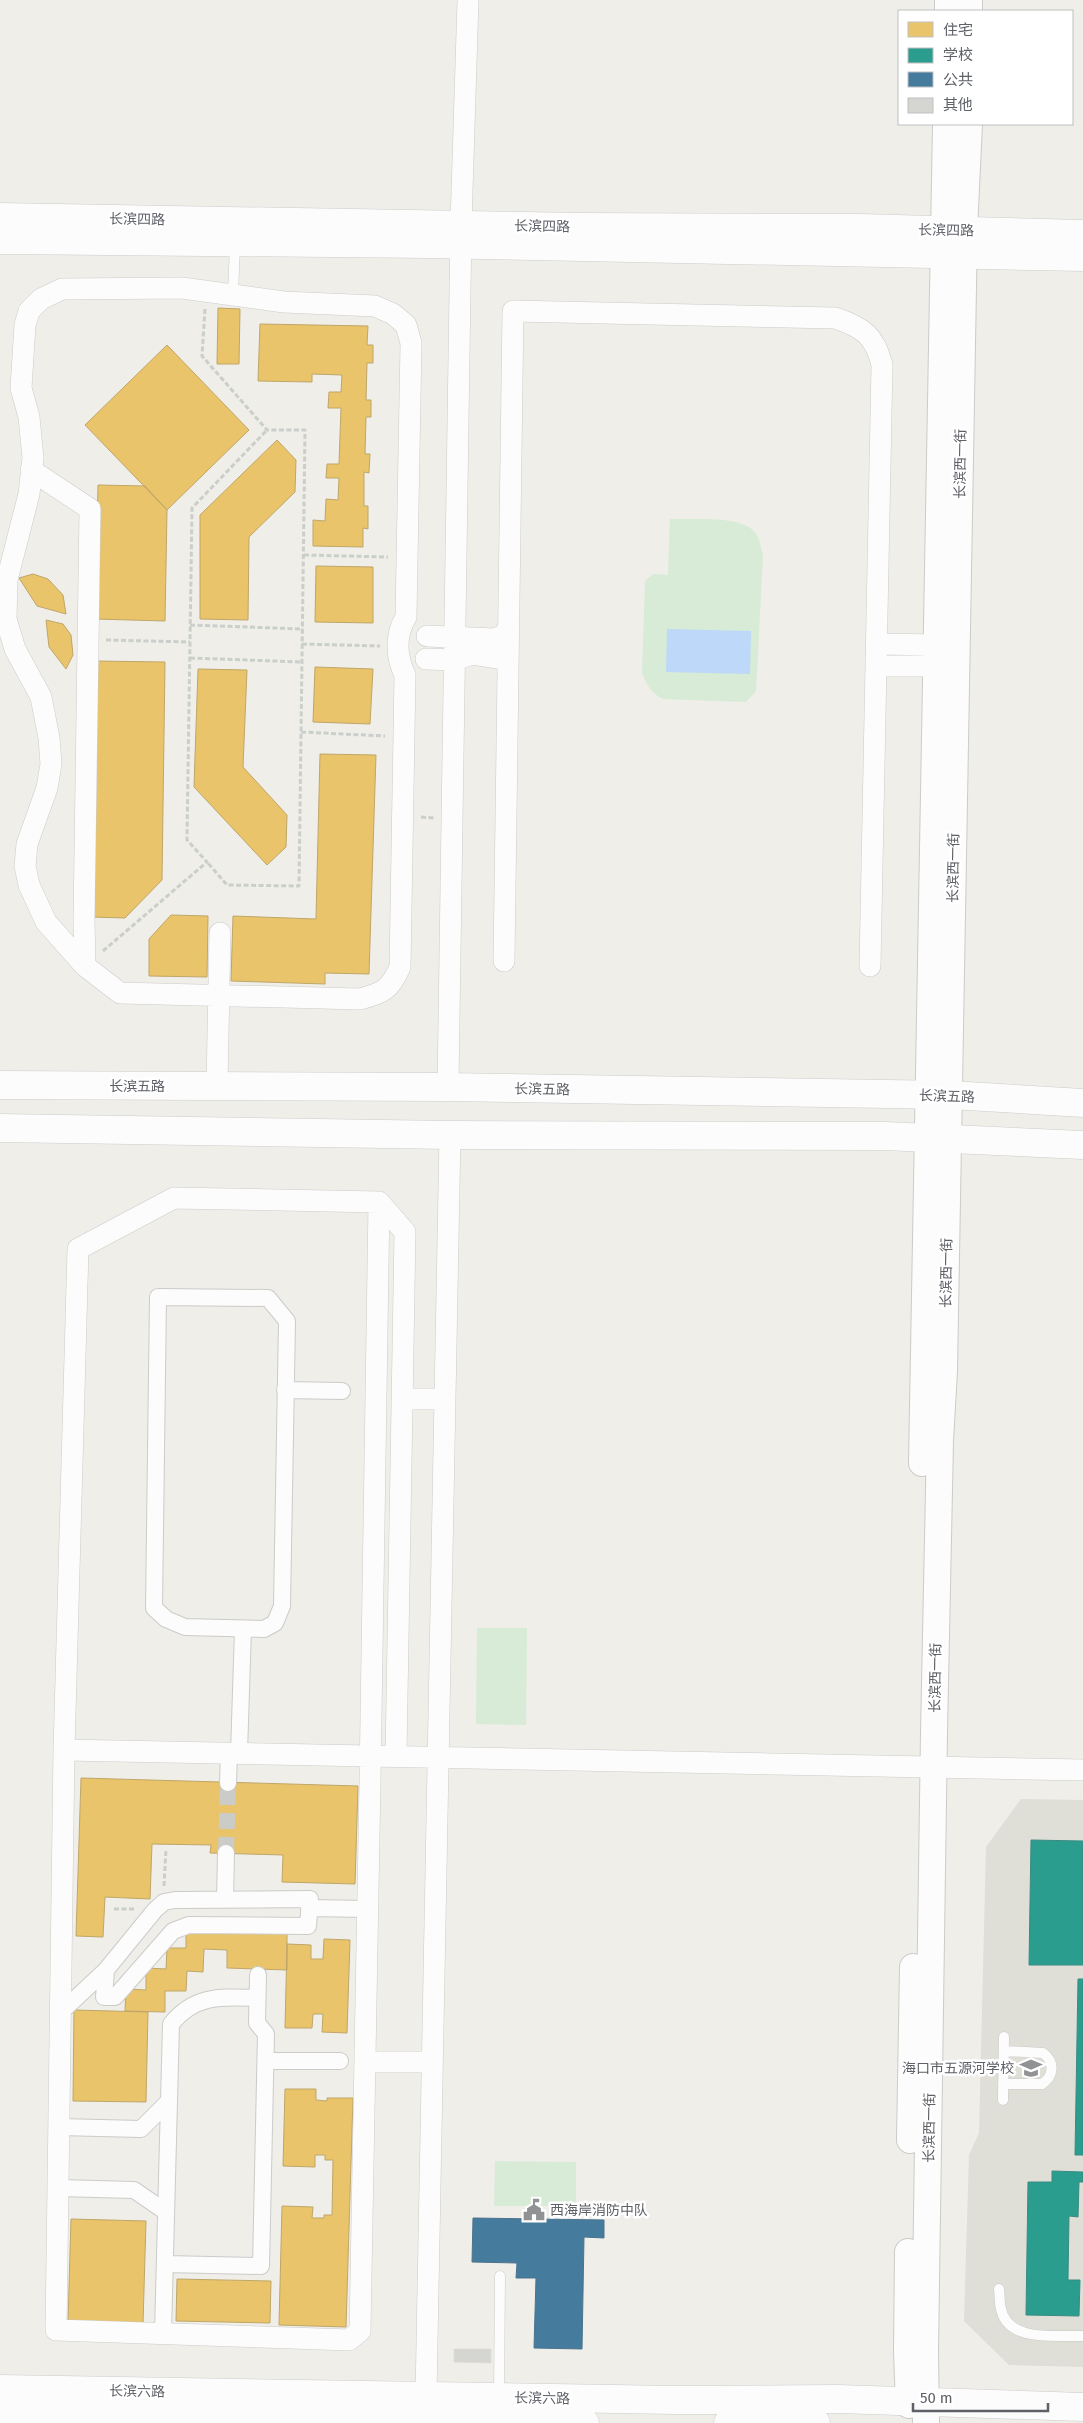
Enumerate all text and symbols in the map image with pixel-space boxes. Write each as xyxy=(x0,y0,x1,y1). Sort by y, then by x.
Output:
legend xyxy=(898,10,1073,125)
text: 住宅 xyxy=(943,21,973,39)
text: 学校 xyxy=(943,46,973,64)
text: 公共 xyxy=(943,71,973,89)
text: 其他 xyxy=(943,96,973,114)
street label: 长滨四路 xyxy=(109,211,165,228)
street label: 长滨四路 xyxy=(514,218,570,235)
street label: 长滨四路 xyxy=(918,222,974,239)
street label: 长滨西一街 xyxy=(951,429,970,499)
street label: 长滨西一街 xyxy=(944,833,963,903)
street label: 长滨五路 xyxy=(109,1078,165,1095)
street label: 长滨五路 xyxy=(514,1081,570,1098)
street label: 长滨五路 xyxy=(919,1087,975,1106)
street label: 长滨西一街 xyxy=(937,1238,956,1308)
street label: 长滨西一街 xyxy=(926,1643,945,1713)
school or university icon: 海口市五源河学校 xyxy=(1018,2055,1044,2081)
place label: 海口市五源河学校 xyxy=(902,2060,1014,2077)
street label: 长滨西一街 xyxy=(920,2093,939,2163)
public building icon: 西海岸消防中队 xyxy=(521,2197,547,2223)
place label: 西海岸消防中队 xyxy=(550,2202,648,2219)
scale bar xyxy=(913,2380,1048,2412)
street label: 长滨六路 xyxy=(109,2383,165,2400)
text: 50 m xyxy=(920,2389,953,2407)
street label: 长滨六路 xyxy=(514,2390,570,2407)

